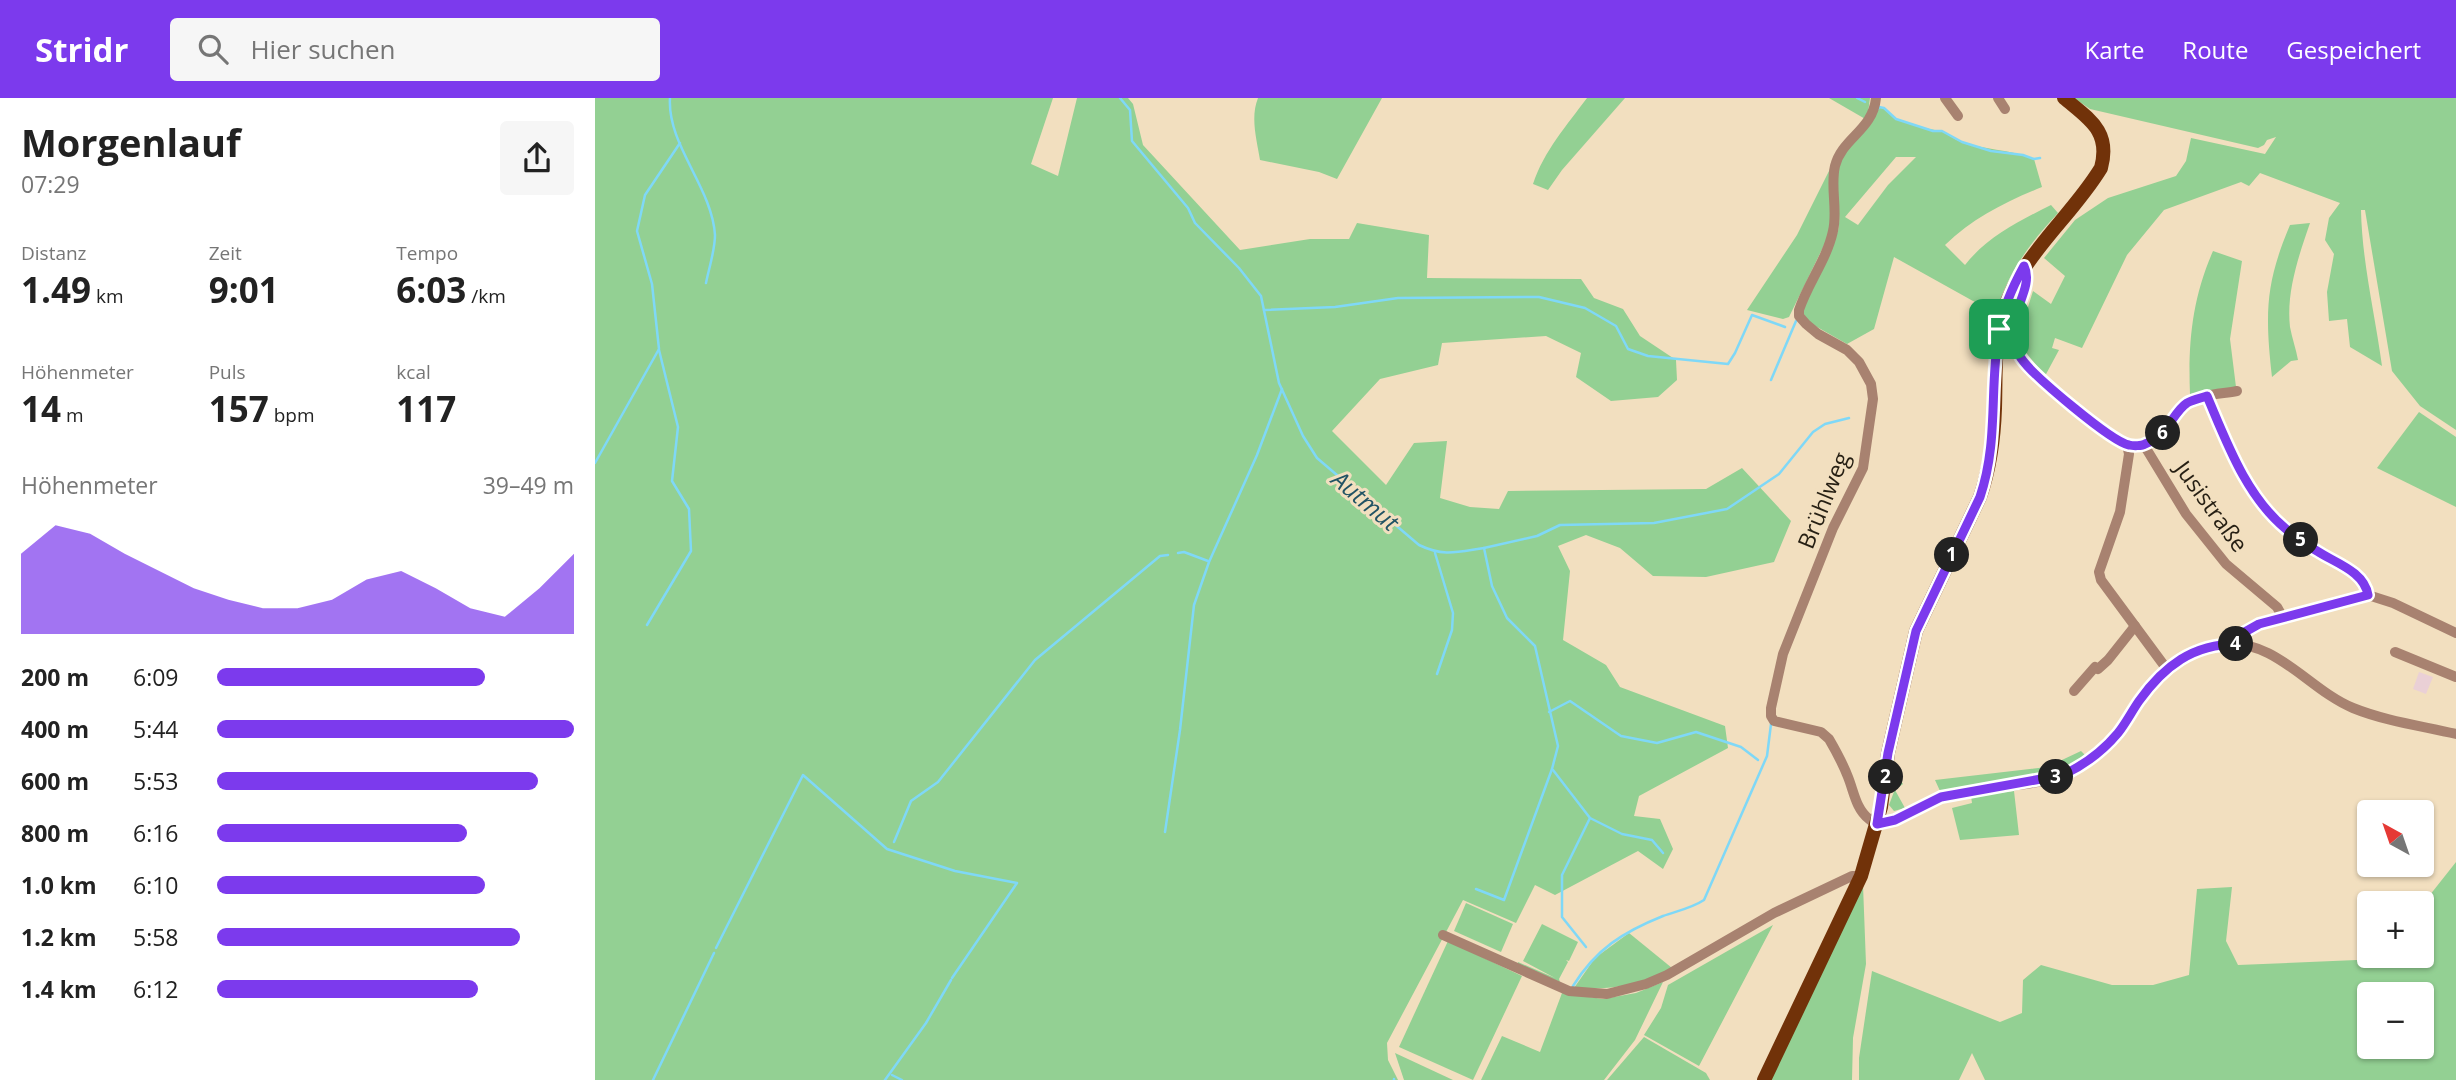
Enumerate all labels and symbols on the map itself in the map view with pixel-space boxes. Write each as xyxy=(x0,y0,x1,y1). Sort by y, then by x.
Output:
pin xyxy=(1969,299,2029,359)
pin: 6 xyxy=(2145,416,2181,450)
street label: Brühlweg xyxy=(1789,446,1857,553)
street label: Jusistraße xyxy=(2167,452,2256,558)
water label: Autmut xyxy=(1324,461,1407,538)
pin: 5 xyxy=(2283,522,2319,558)
pin: 1 xyxy=(1935,538,1969,573)
pin: 4 xyxy=(2219,626,2253,662)
pin: 2 xyxy=(1869,760,1903,794)
pin: 3 xyxy=(2039,760,2073,794)
north arrow xyxy=(2357,800,2434,877)

